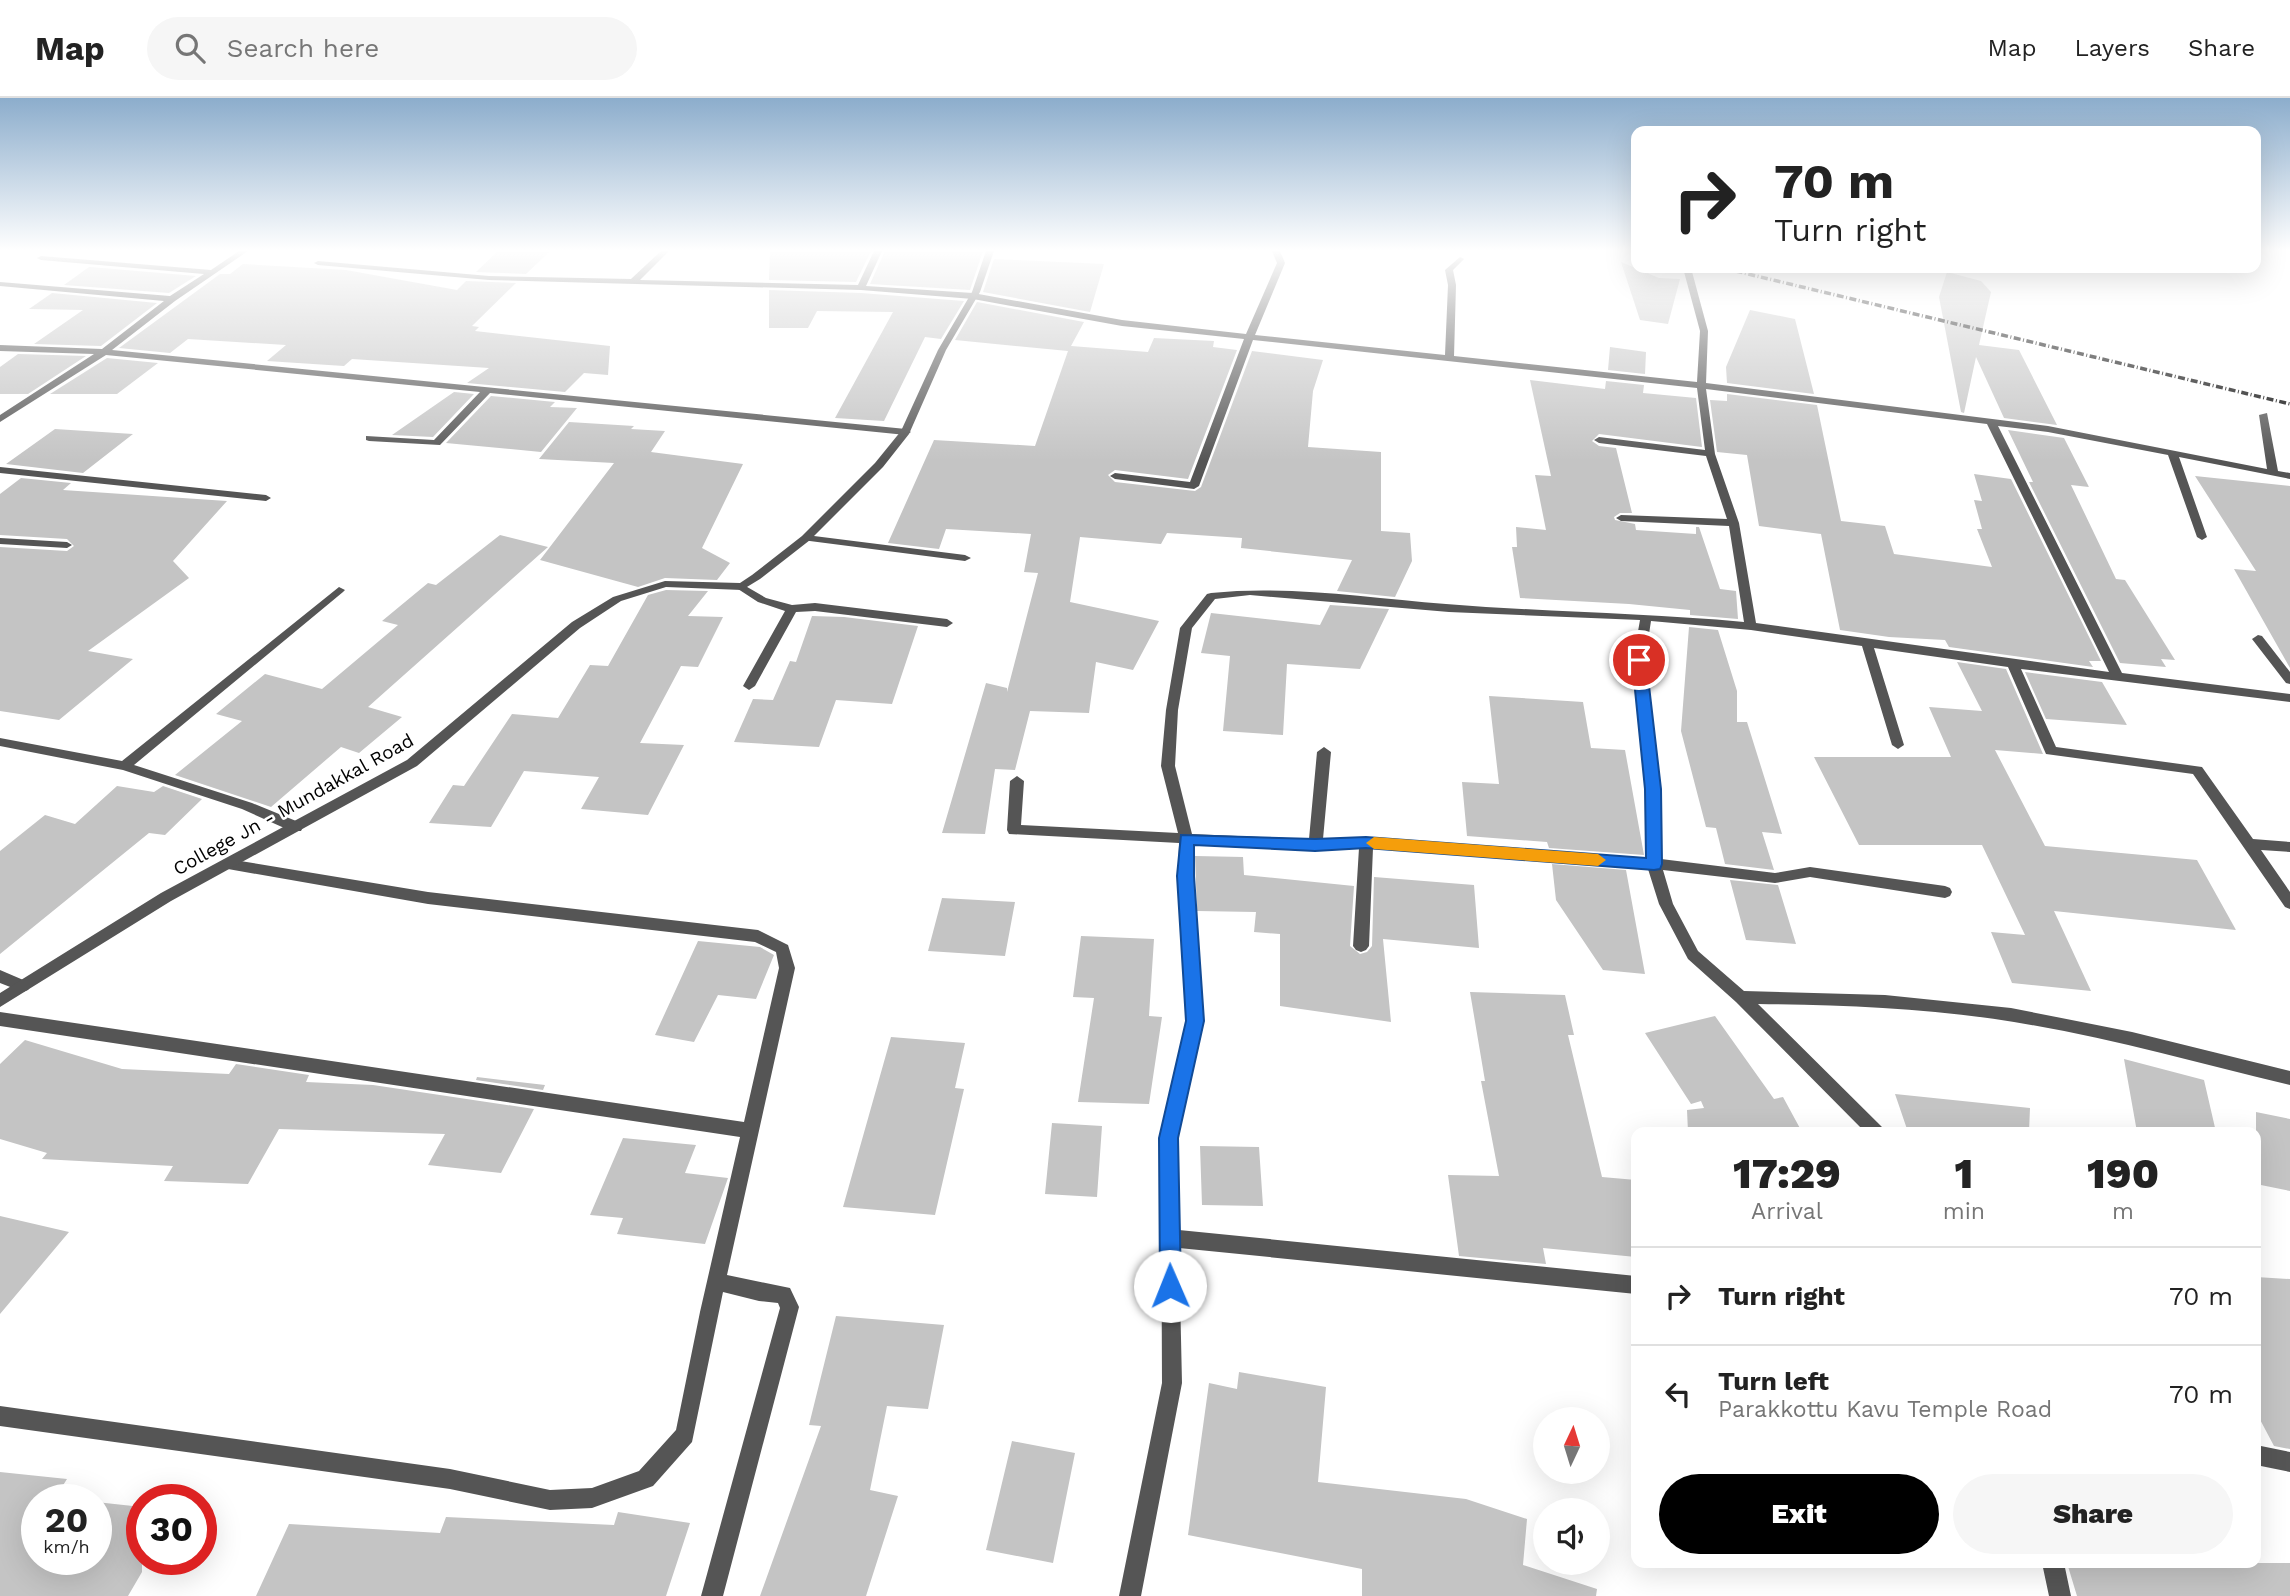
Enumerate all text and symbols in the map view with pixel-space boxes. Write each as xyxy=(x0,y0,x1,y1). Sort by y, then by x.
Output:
search box xyxy=(147,17,637,80)
text: Map xyxy=(35,29,105,68)
icon: search xyxy=(171,29,209,67)
text: Search here xyxy=(227,33,379,63)
text: Map xyxy=(1988,34,2036,62)
text: Layers xyxy=(2074,34,2150,62)
text: Share xyxy=(2188,34,2255,62)
text: 70 m xyxy=(1774,152,1894,210)
icon: right xyxy=(1659,154,1750,245)
text: Turn right xyxy=(1774,211,1926,249)
pin xyxy=(1609,630,1669,690)
icon: arrive xyxy=(1620,641,1658,679)
street label: College Jn - Mundakkal Road xyxy=(169,729,418,880)
text: 17:29 xyxy=(1733,1149,1841,1198)
text: 1 xyxy=(1955,1149,1973,1198)
text: 190 xyxy=(2087,1149,2159,1198)
text: Arrival xyxy=(1751,1198,1823,1225)
text: min xyxy=(1943,1198,1985,1225)
text: m xyxy=(2112,1198,2134,1225)
position arrow xyxy=(1133,1249,1207,1323)
icon: right xyxy=(1659,1277,1697,1315)
text: Turn right xyxy=(1718,1281,1845,1311)
text: 70 m xyxy=(2169,1281,2233,1311)
text: Turn left xyxy=(1718,1366,1829,1396)
icon: left xyxy=(1659,1375,1697,1413)
text: 70 m xyxy=(2169,1379,2233,1409)
text: Parakkottu Kavu Temple Road xyxy=(1718,1396,2052,1423)
north arrow xyxy=(1533,1407,1610,1484)
map controls xyxy=(1533,1407,1610,1575)
button: Exit xyxy=(1659,1474,1939,1554)
button: Share xyxy=(1953,1474,2233,1554)
speed limit sign: 30 xyxy=(126,1484,217,1575)
button: sound xyxy=(1533,1498,1610,1575)
text: 20 xyxy=(45,1499,88,1541)
text: km/h xyxy=(43,1536,90,1557)

